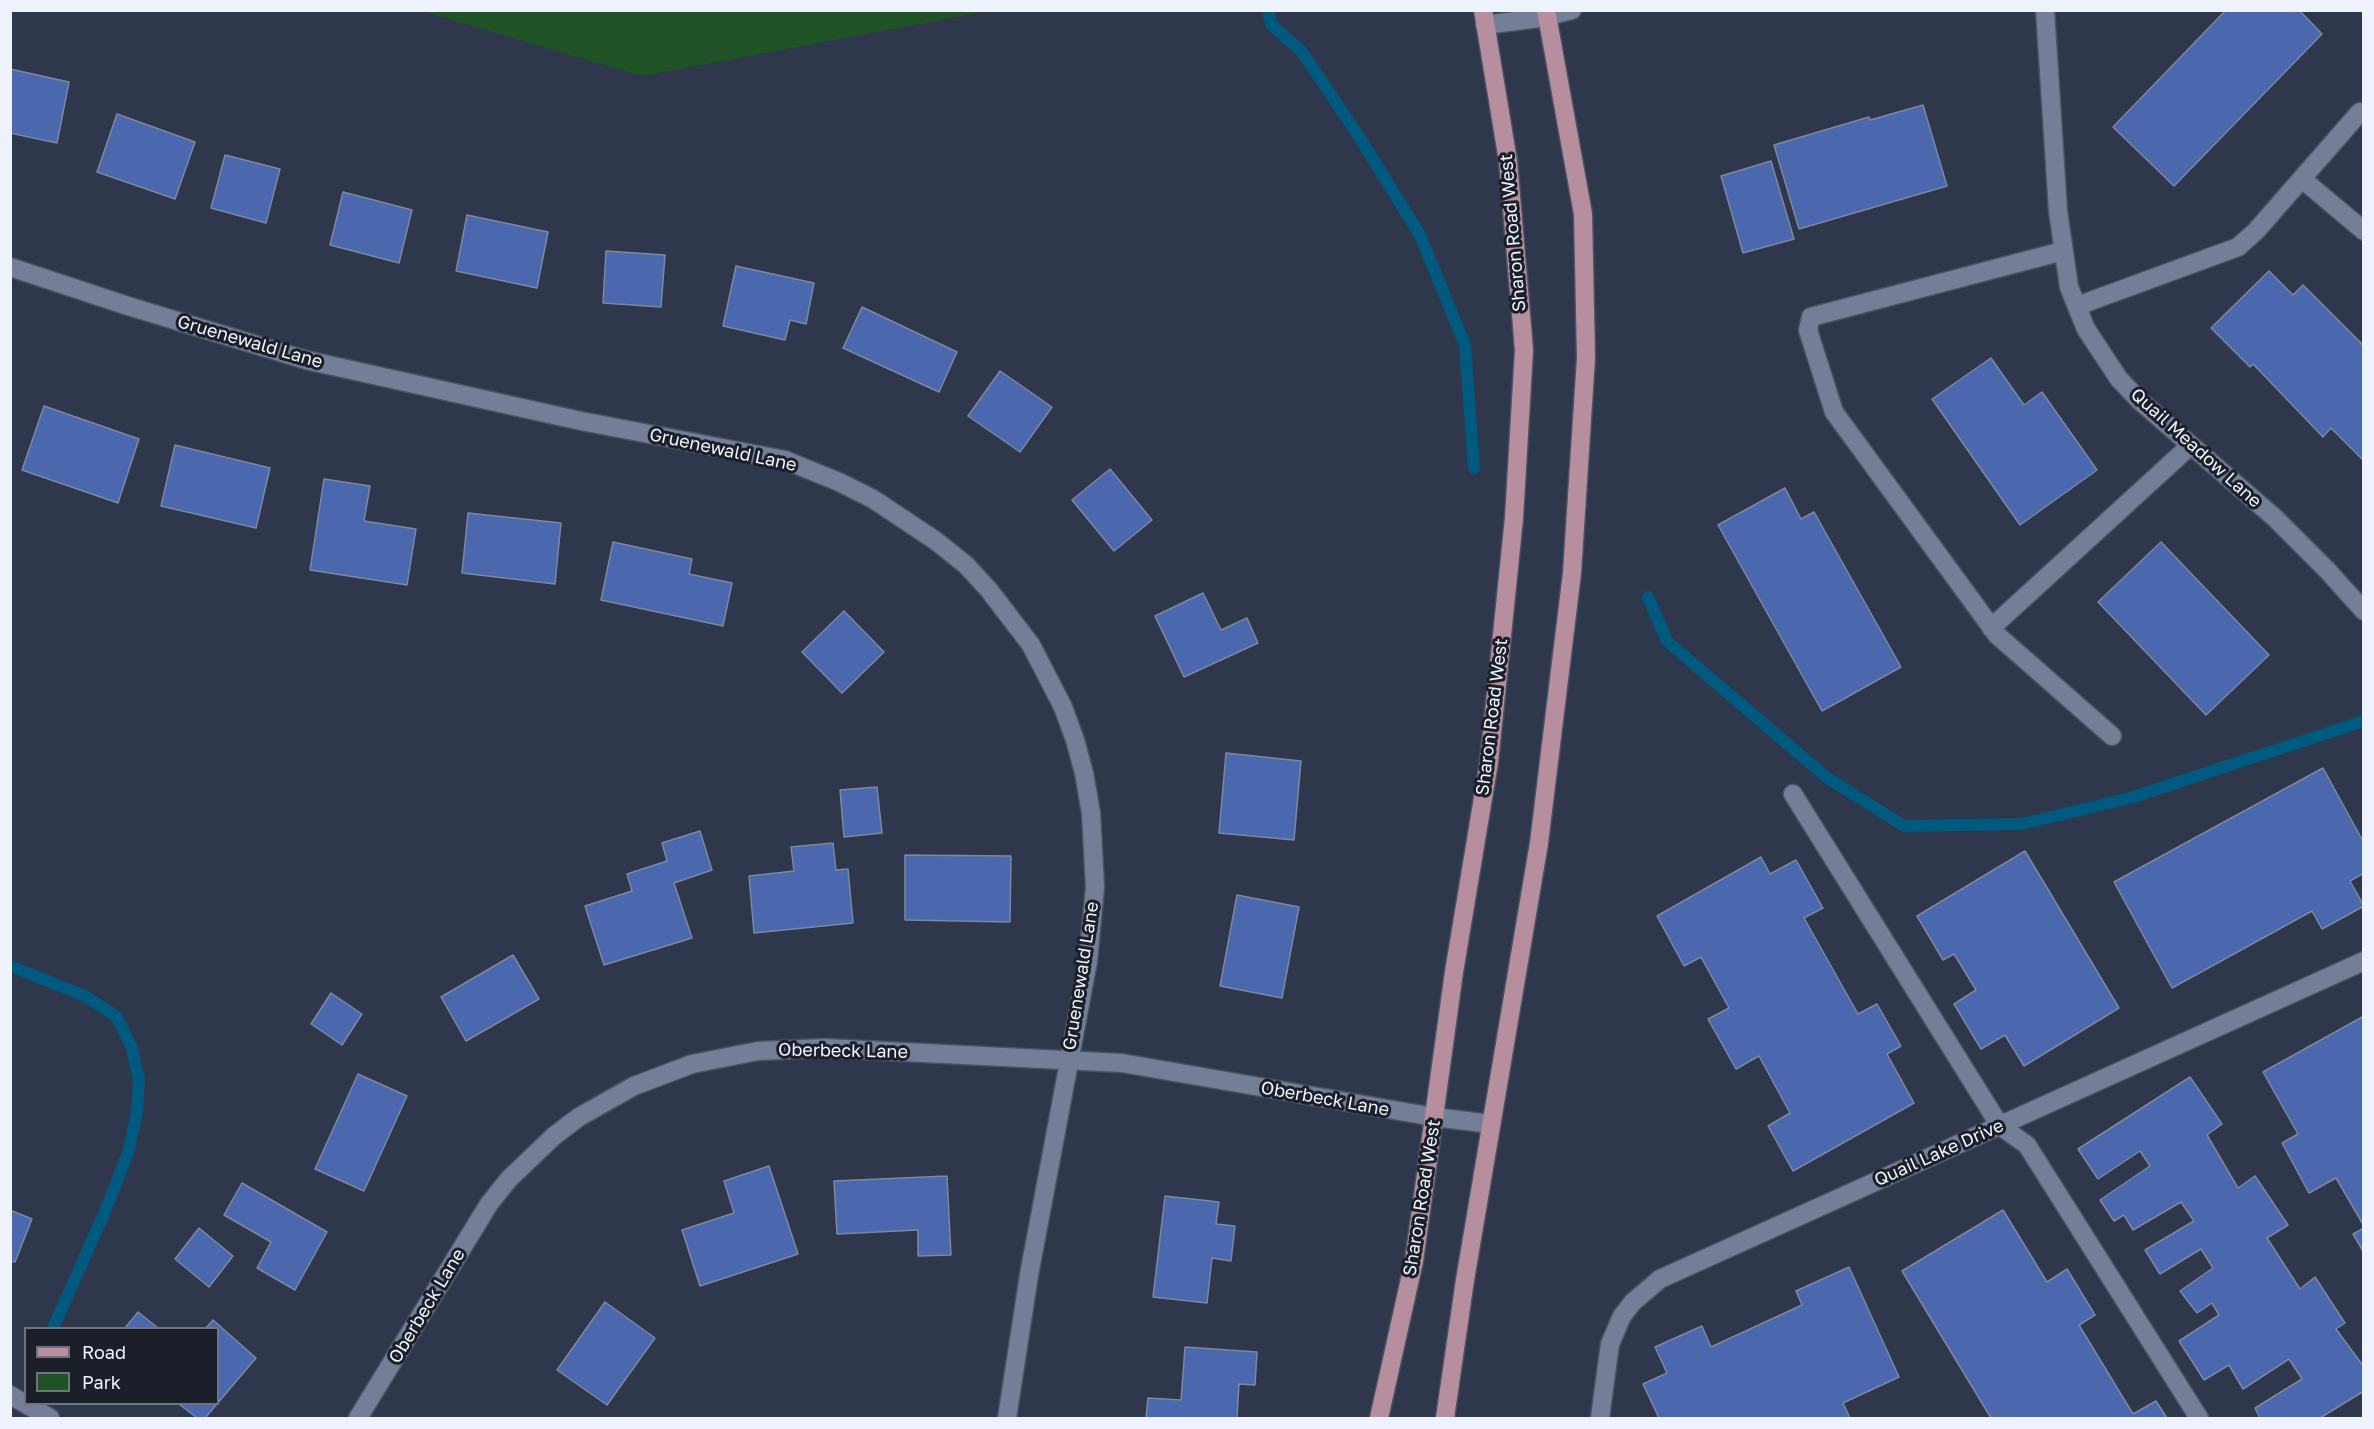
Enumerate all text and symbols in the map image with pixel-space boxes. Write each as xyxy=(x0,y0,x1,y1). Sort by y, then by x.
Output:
street label: Sharon Road West xyxy=(1495,153,1531,313)
street label: Gruenewald Lane xyxy=(175,311,325,373)
street label: Quail Meadow Lane xyxy=(2126,384,2266,512)
street label: Gruenewald Lane xyxy=(647,424,799,476)
street label: Sharon Road West xyxy=(1472,637,1512,797)
street label: Gruenewald Lane xyxy=(1059,900,1103,1052)
street label: Oberbeck Lane xyxy=(778,1039,908,1063)
street label: Oberbeck Lane xyxy=(1259,1077,1391,1121)
street label: Quail Lake Drive xyxy=(1871,1115,2007,1191)
street label: Sharon Road West xyxy=(1399,1118,1445,1278)
street label: Oberbeck Lane xyxy=(384,1245,470,1367)
legend xyxy=(24,1327,219,1405)
text: Road xyxy=(82,1341,126,1363)
text: Park xyxy=(82,1371,121,1393)

